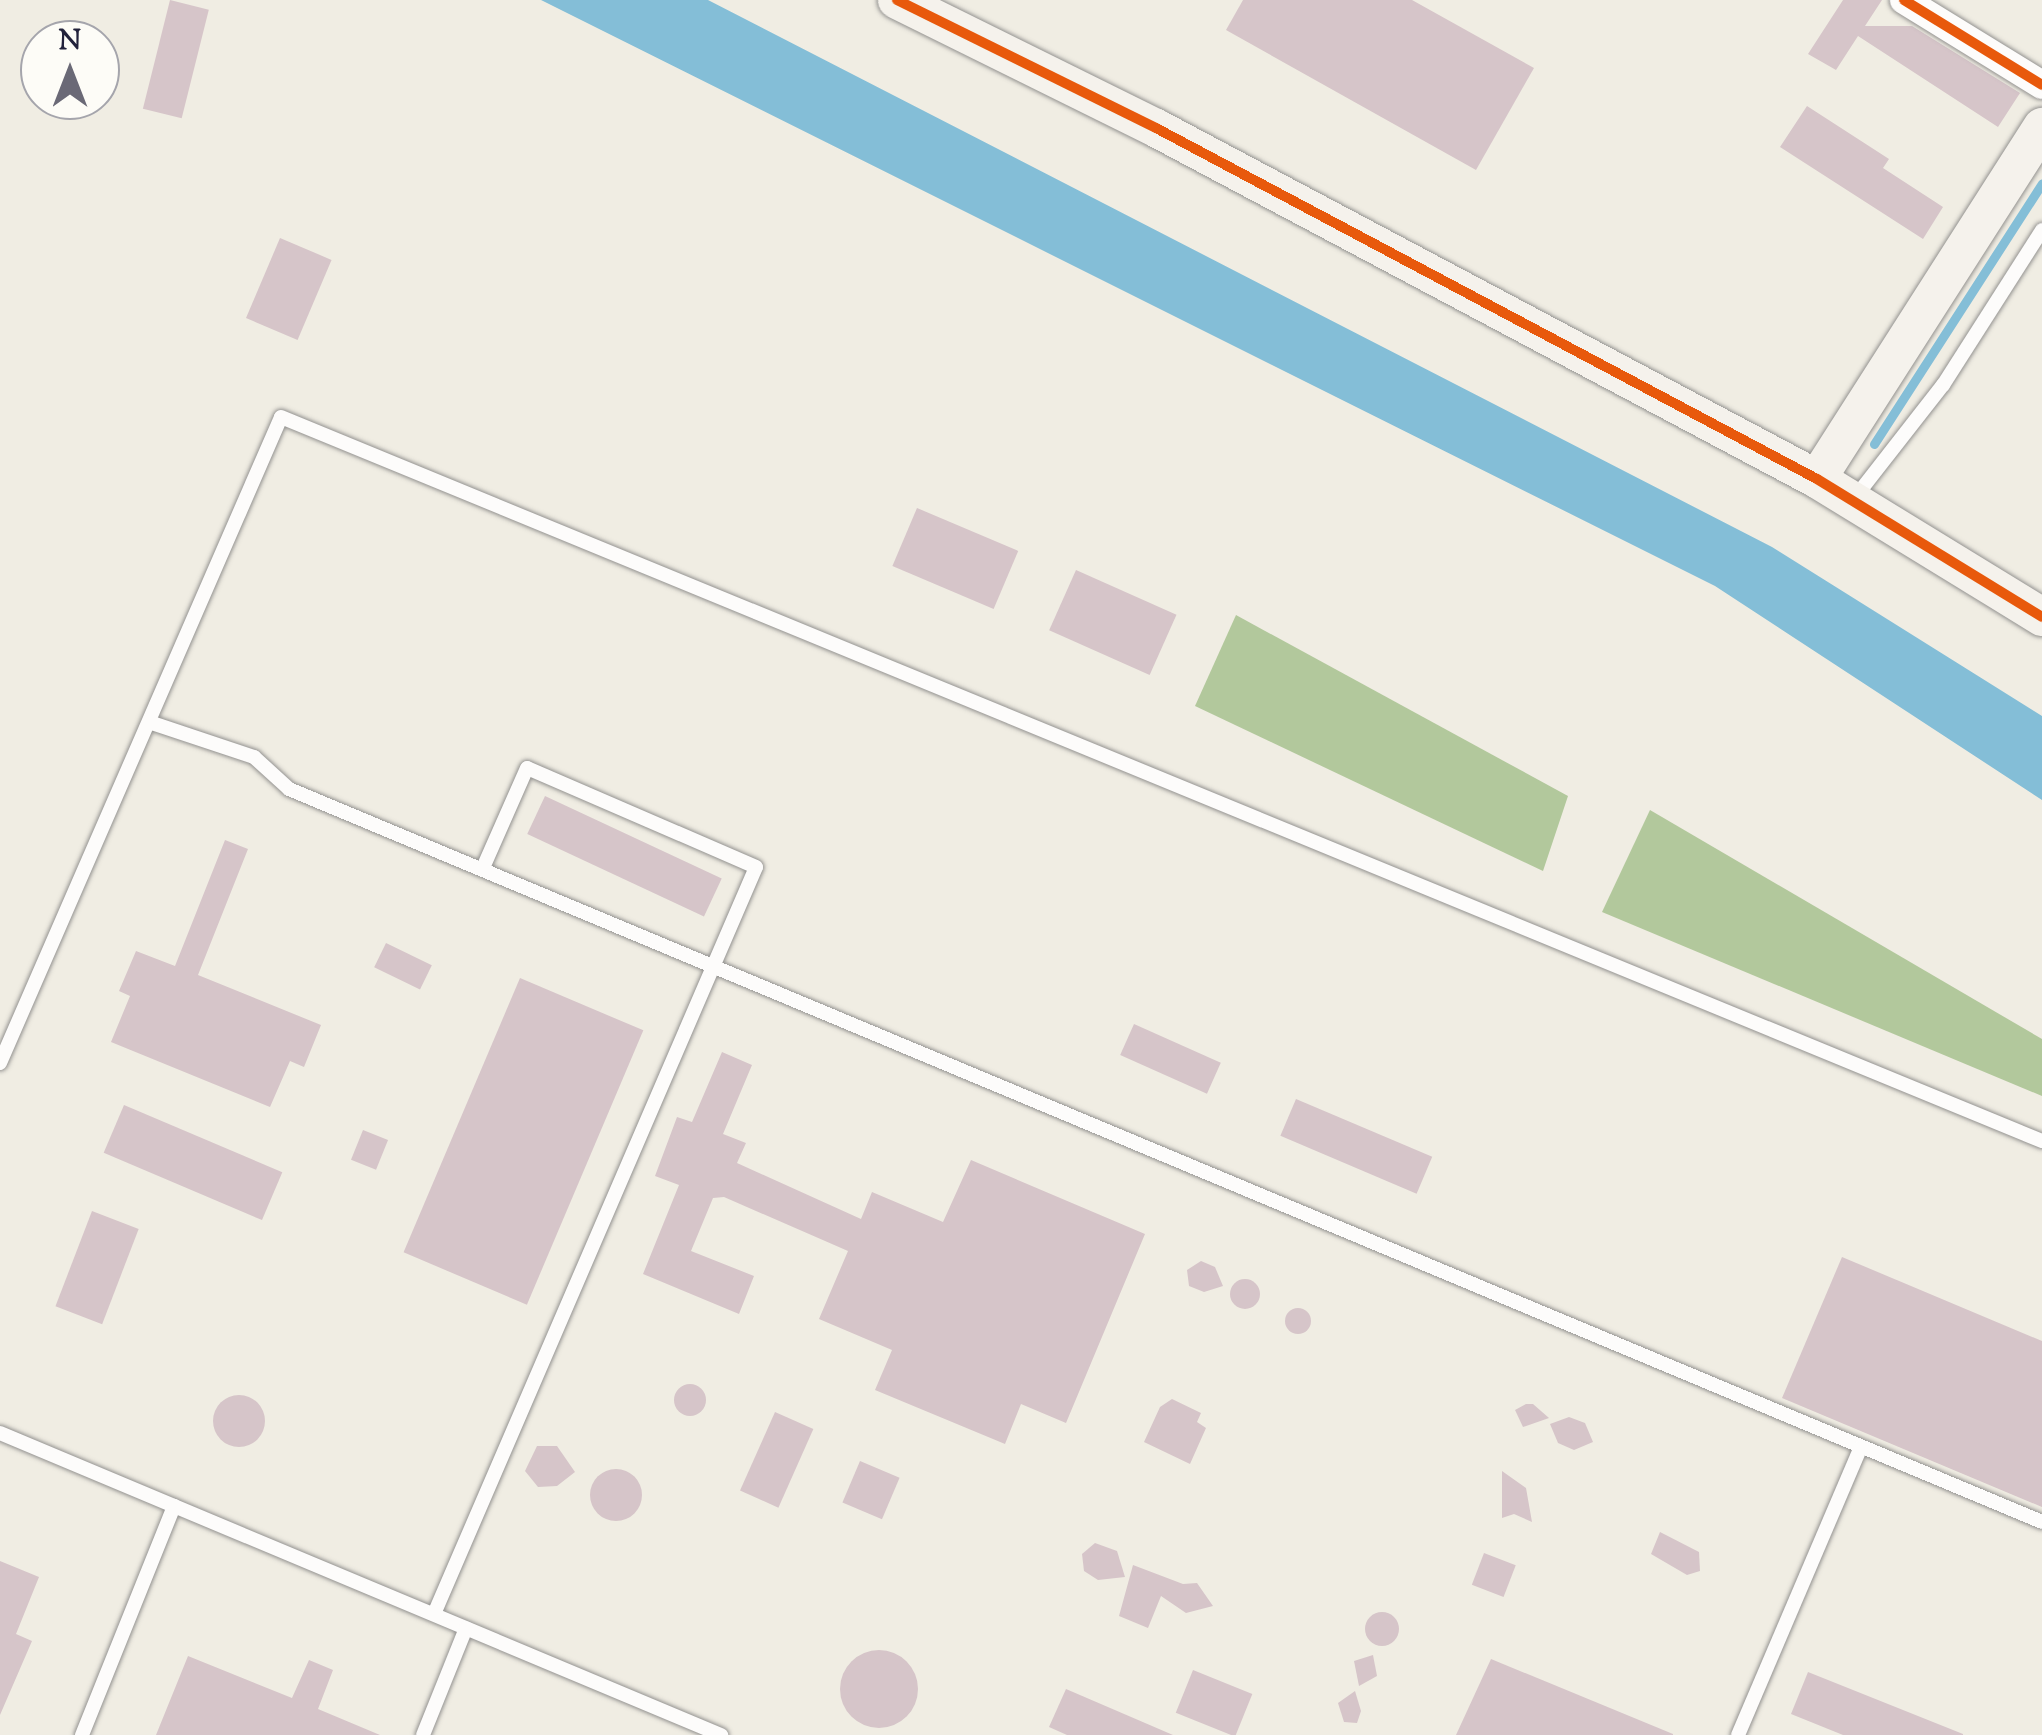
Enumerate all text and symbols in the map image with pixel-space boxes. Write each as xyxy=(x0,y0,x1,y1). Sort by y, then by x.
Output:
north arrow xyxy=(20,20,120,120)
text: N xyxy=(59,22,81,62)

